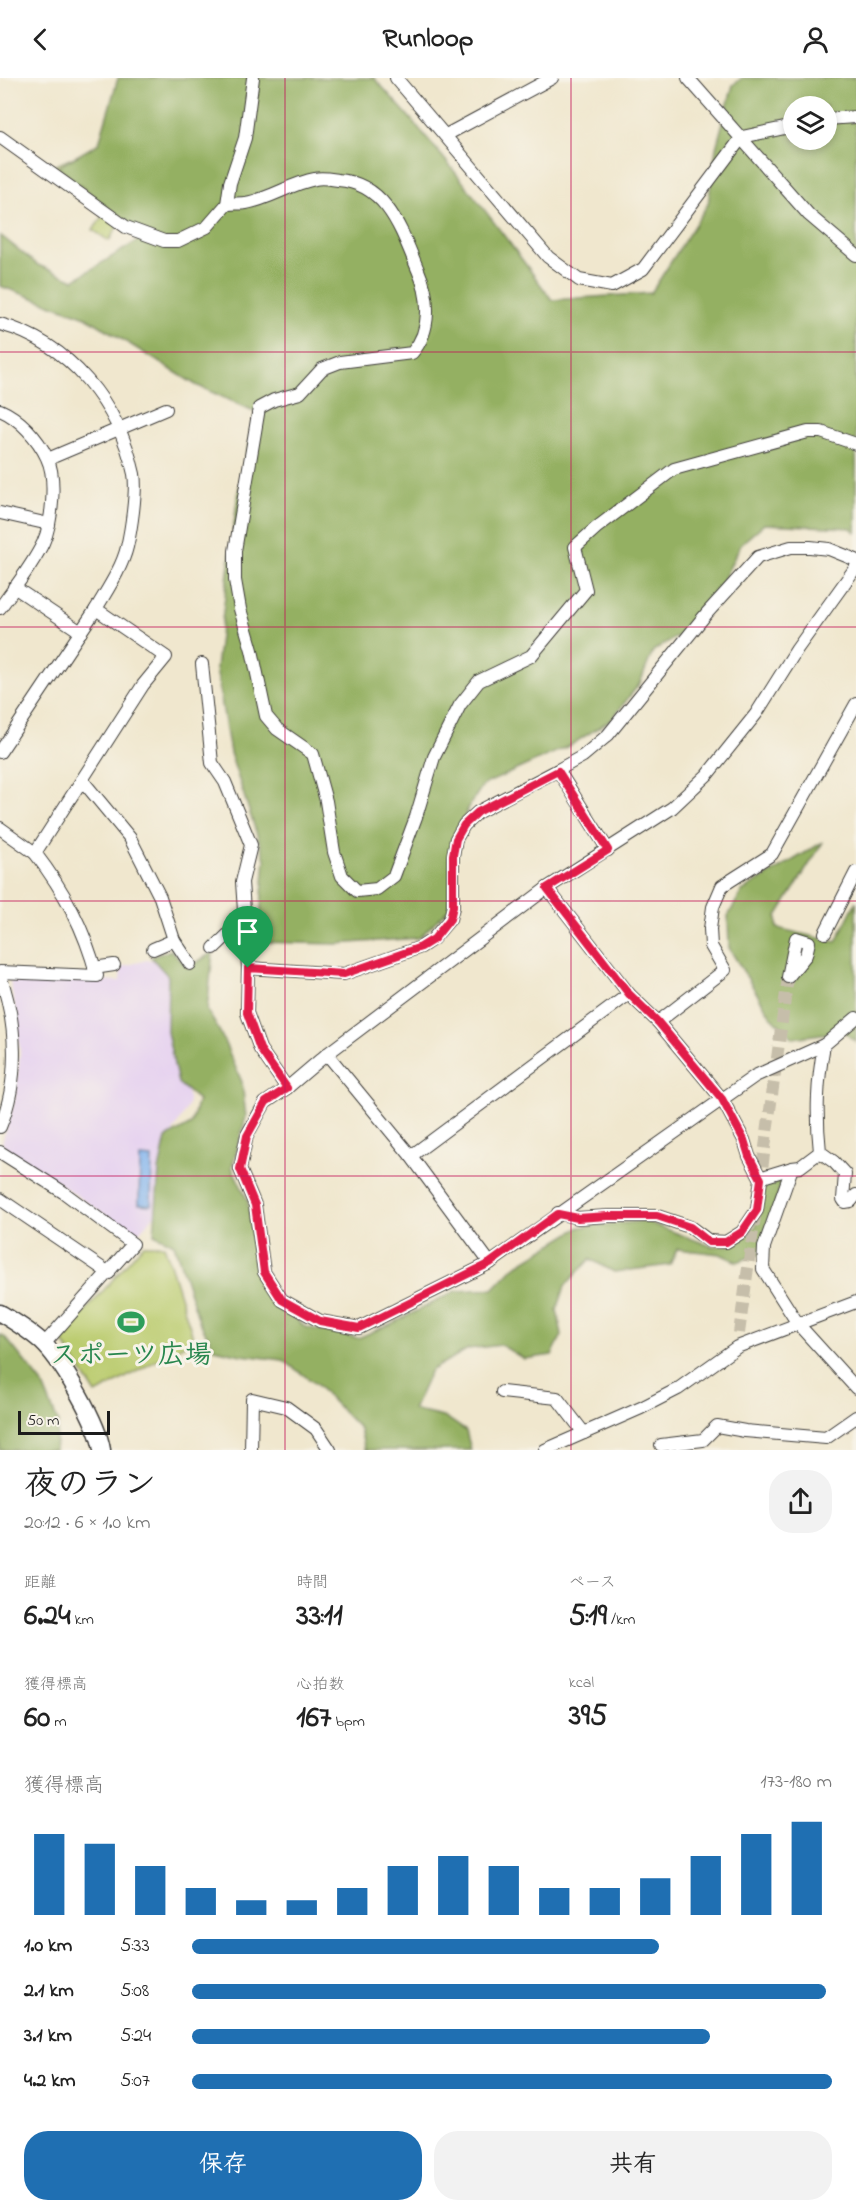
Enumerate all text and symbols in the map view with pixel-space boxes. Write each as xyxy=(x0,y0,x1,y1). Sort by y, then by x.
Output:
text: Runloop xyxy=(383,20,473,59)
icon: back xyxy=(24,23,57,56)
icon: person xyxy=(799,23,832,56)
map controls xyxy=(783,96,837,150)
button: layers xyxy=(783,96,837,150)
pin xyxy=(222,906,273,968)
icon: arrive xyxy=(231,915,264,948)
sports icon: スポーツ広場 xyxy=(116,1307,146,1337)
place label: スポーツ広場 xyxy=(50,1337,212,1376)
scale bar xyxy=(18,1408,110,1436)
text: 50 m xyxy=(27,1409,59,1433)
text: 夜のラン xyxy=(24,1462,156,1510)
button: share xyxy=(769,1470,832,1533)
text: 20:12 · 6 × 1.0 km xyxy=(24,1509,151,1538)
text: 距離 xyxy=(24,1571,56,1595)
text: 時間 xyxy=(296,1571,328,1595)
text: ペース xyxy=(569,1571,616,1595)
text: 6.24 xyxy=(24,1595,71,1639)
text: 33:11 xyxy=(296,1595,343,1639)
text: 5:19 xyxy=(569,1595,607,1639)
text: km xyxy=(71,1608,94,1632)
text: /km xyxy=(607,1608,635,1632)
text: kcal xyxy=(569,1671,594,1695)
text: 獲得標高 xyxy=(24,1673,88,1697)
text: 心拍数 xyxy=(296,1673,344,1697)
text: 395 xyxy=(569,1695,607,1739)
text: 60 xyxy=(24,1697,50,1741)
text: 167 xyxy=(296,1697,331,1741)
text: m xyxy=(50,1710,67,1734)
text: bpm xyxy=(331,1710,365,1734)
text: 173–180 m xyxy=(760,1768,832,1797)
text: 獲得標高 xyxy=(24,1772,104,1801)
text: 1.0 km xyxy=(24,1932,72,1961)
text: 5:33 xyxy=(120,1932,150,1961)
text: 2.1 km xyxy=(24,1977,74,2006)
text: 5:08 xyxy=(120,1977,149,2006)
text: 3.1 km xyxy=(24,2022,72,2051)
text: 5:24 xyxy=(120,2022,151,2051)
text: 4.2 km xyxy=(24,2067,76,2096)
text: 5:07 xyxy=(120,2067,150,2096)
button: 保存 xyxy=(24,2131,422,2200)
button: 共有 xyxy=(434,2131,832,2200)

